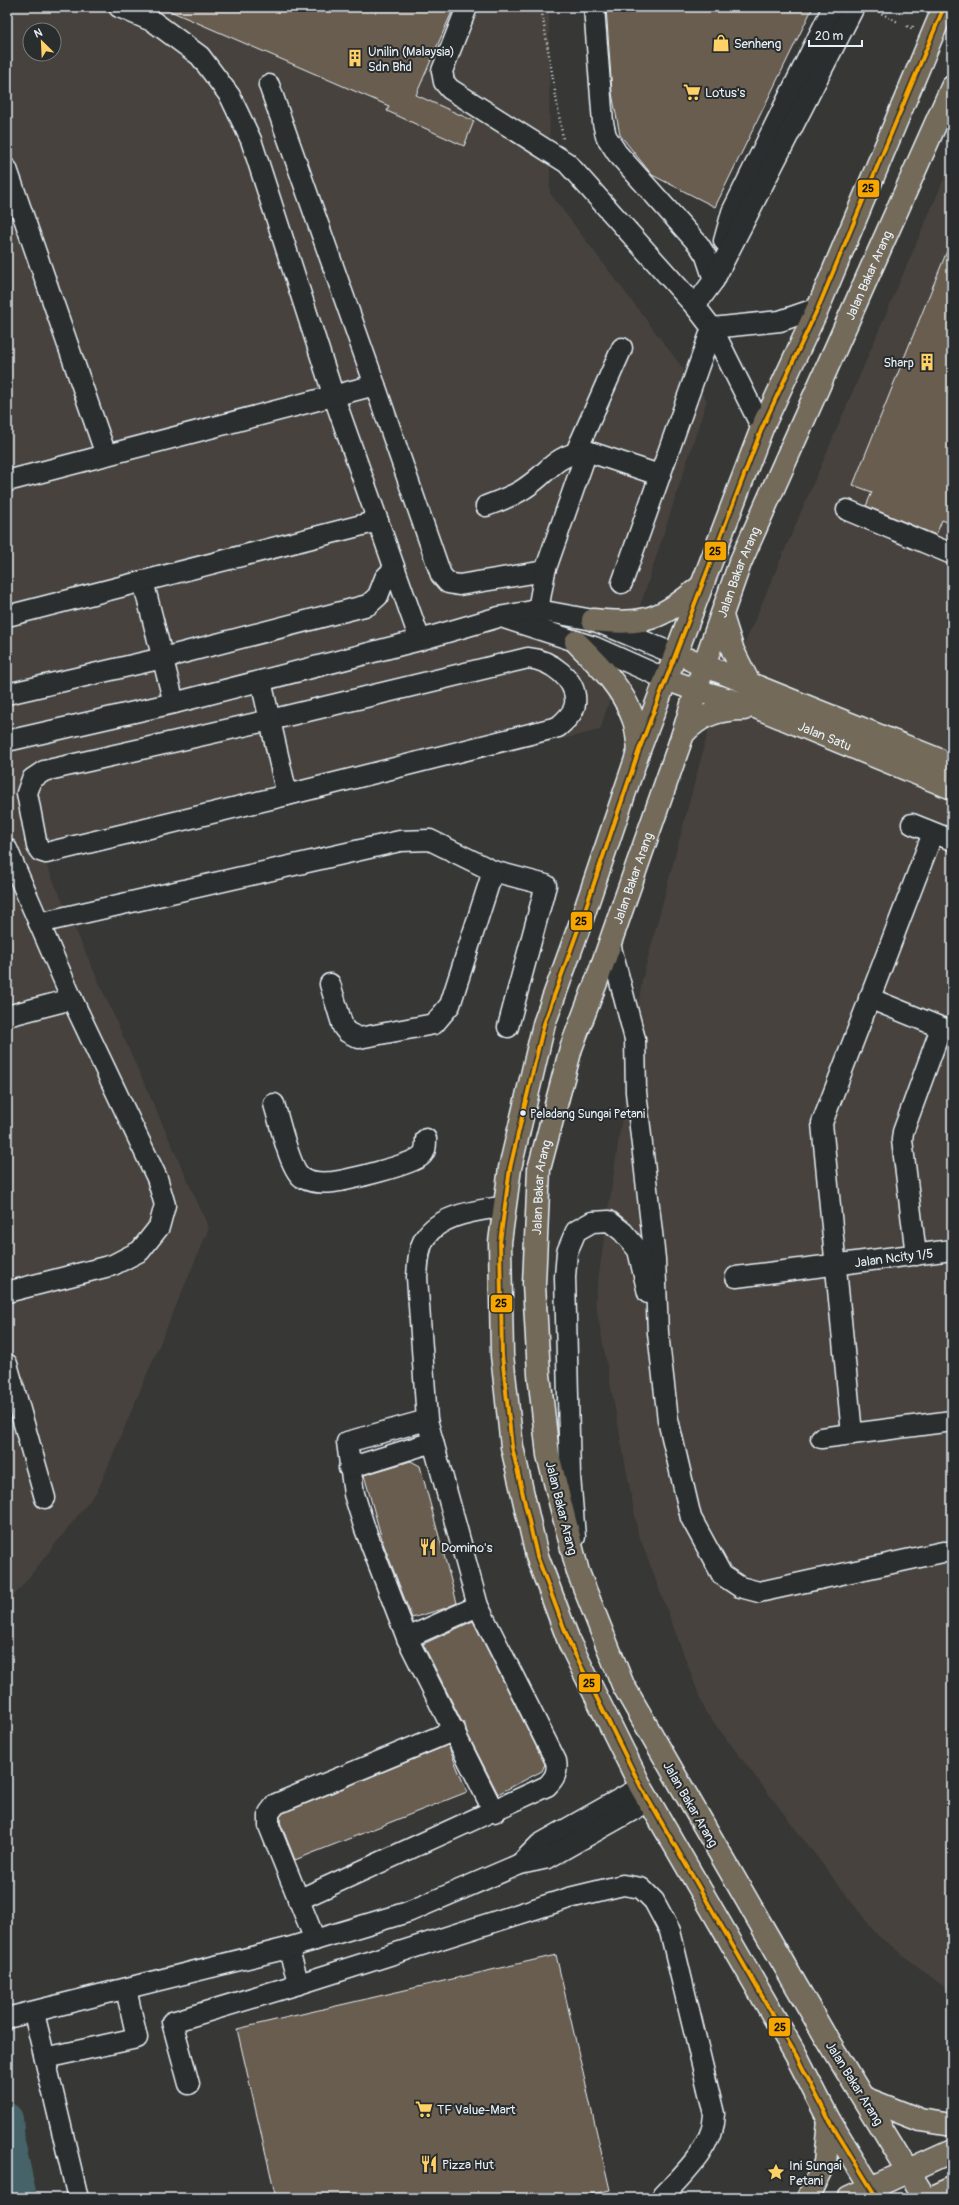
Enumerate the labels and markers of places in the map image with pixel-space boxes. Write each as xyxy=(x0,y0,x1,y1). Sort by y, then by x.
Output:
shop icon: Senheng xyxy=(711,33,731,53)
place label: Senheng xyxy=(734,36,782,52)
place label: Unilin (Malaysia) Sdn Bhd xyxy=(368,44,455,75)
building icon: Unilin (Malaysia) Sdn Bhd xyxy=(345,48,365,68)
supermarket icon: Lotus's xyxy=(682,82,702,102)
place label: Lotus's xyxy=(705,85,745,101)
building icon: Sharp xyxy=(917,352,937,372)
place label: Sharp xyxy=(884,355,914,371)
place label: Peladang Sungai Petani xyxy=(530,1107,645,1122)
marker: Peladang Sungai Petani xyxy=(518,1108,528,1118)
restaurant icon: Domino's xyxy=(418,1537,438,1557)
place label: Domino's xyxy=(441,1540,493,1556)
supermarket icon: TF Value-Mart xyxy=(414,2099,434,2119)
place label: TF Value-Mart xyxy=(437,2102,516,2118)
restaurant icon: Pizza Hut xyxy=(419,2154,439,2174)
place label: Pizza Hut xyxy=(442,2157,495,2173)
place label: Ini Sungai Petani xyxy=(789,2158,842,2189)
place icon: Ini Sungai Petani xyxy=(766,2162,786,2182)

